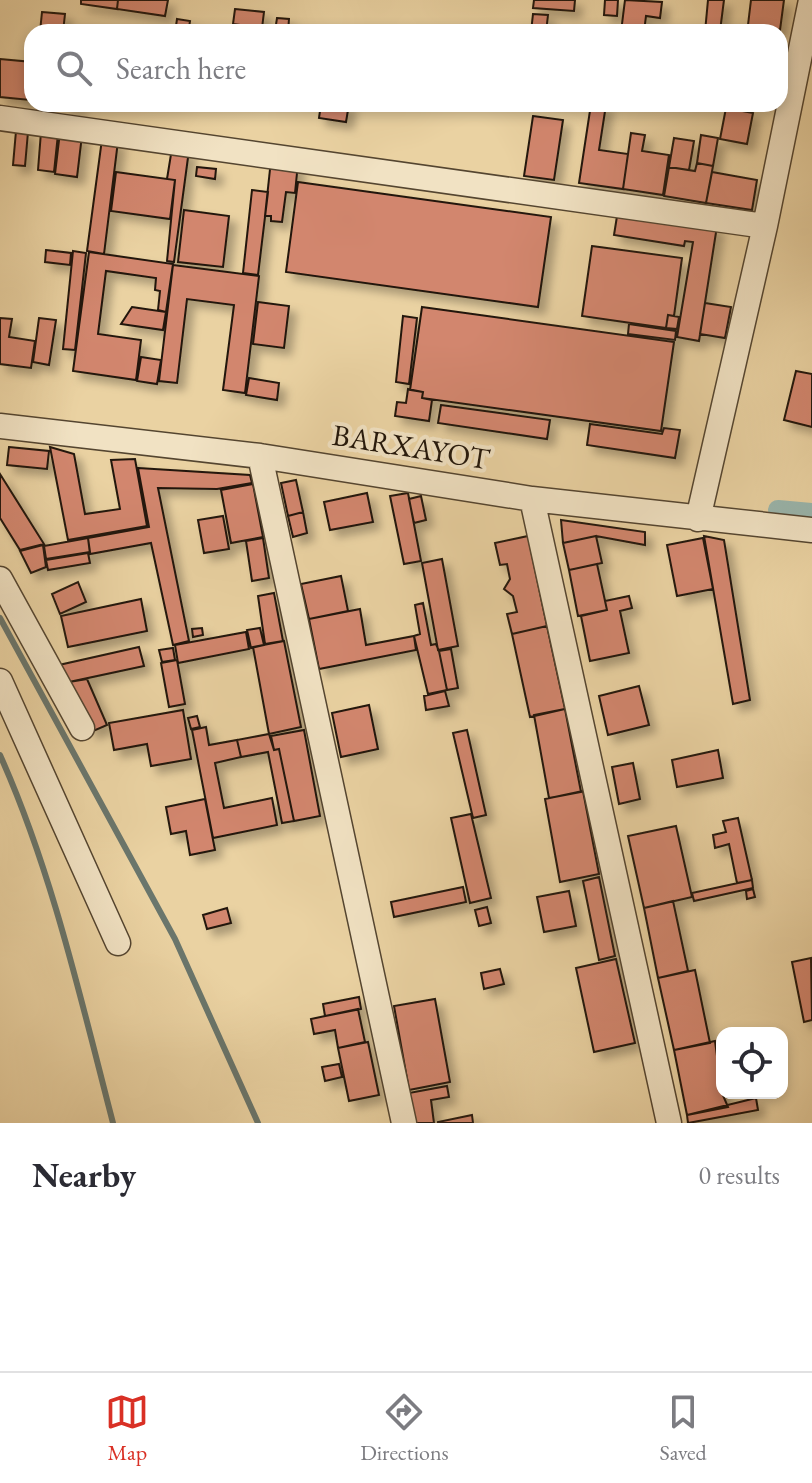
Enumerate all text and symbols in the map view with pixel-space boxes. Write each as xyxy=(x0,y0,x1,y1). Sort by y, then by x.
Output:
search box xyxy=(24,24,788,112)
icon: search xyxy=(52,46,96,90)
text: Search here xyxy=(116,49,246,88)
street label: BARXAYOT xyxy=(330,415,493,478)
map controls xyxy=(716,1027,788,1099)
button: locate xyxy=(716,1027,788,1099)
text: Nearby xyxy=(32,1153,136,1197)
text: 0 results xyxy=(699,1158,780,1192)
tab: Map xyxy=(105,1390,149,1467)
tab: Directions xyxy=(360,1390,449,1467)
tab: Saved xyxy=(659,1390,707,1467)

